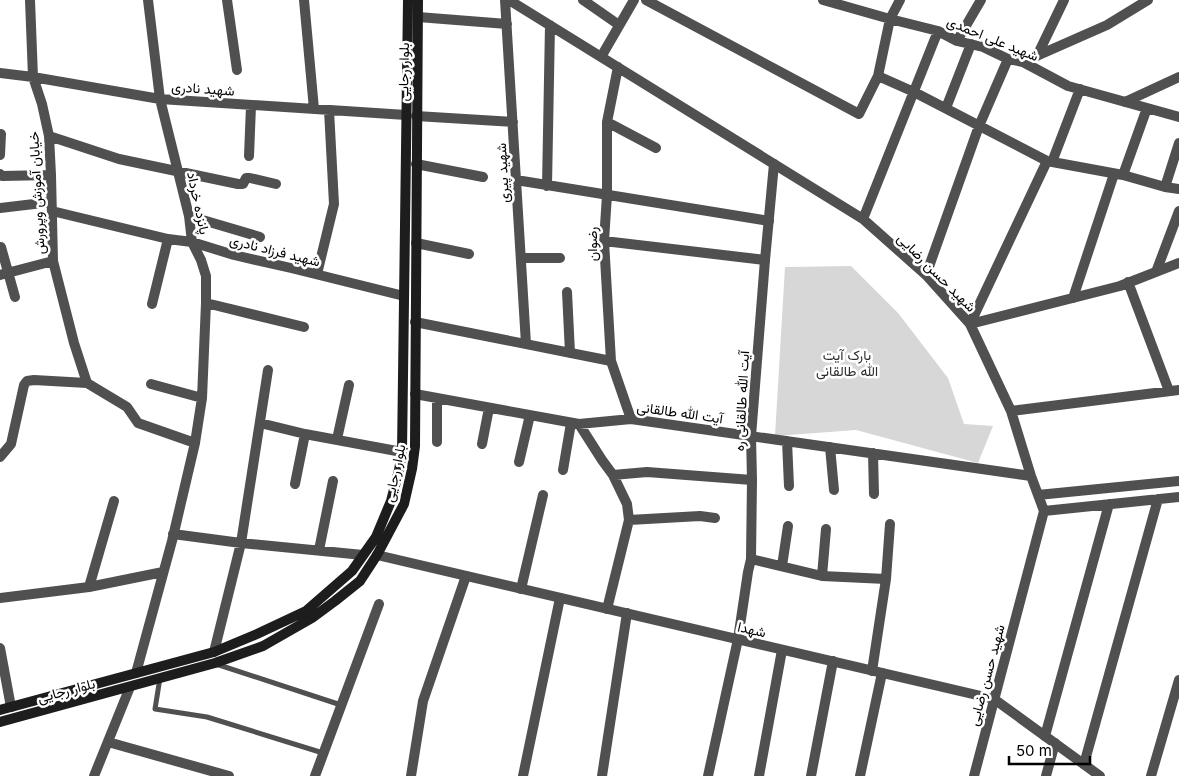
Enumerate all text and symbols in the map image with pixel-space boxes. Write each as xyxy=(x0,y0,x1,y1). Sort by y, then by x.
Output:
street label: شهید علی احمدی xyxy=(944,12,1041,65)
street label: بلوار رجایی xyxy=(394,42,413,102)
street label: شهید نادری xyxy=(171,77,235,100)
street label: خیابان آموزش وپرورش xyxy=(24,131,50,255)
street label: شهید پیری xyxy=(492,142,514,203)
street label: پانزده خرداد xyxy=(182,170,214,236)
street label: رضوان xyxy=(583,227,601,261)
street label: شهید حسن رضایی xyxy=(893,229,980,316)
street label: شهید فرزاد نادری xyxy=(228,231,322,270)
park label: پارک آیت الله طالقانی xyxy=(816,346,878,380)
street label: آیت الله طالقانی ره xyxy=(730,348,753,452)
street label: آیت الله طالقانی xyxy=(636,398,726,428)
street label: بلوار رجایی xyxy=(380,442,409,504)
street label: شهدا xyxy=(736,617,768,641)
street label: شهید حسن رضایی xyxy=(964,623,1009,728)
street label: بلوار رجایی xyxy=(35,674,97,707)
scale bar xyxy=(1009,734,1090,766)
text: 50 m xyxy=(1016,741,1052,760)

